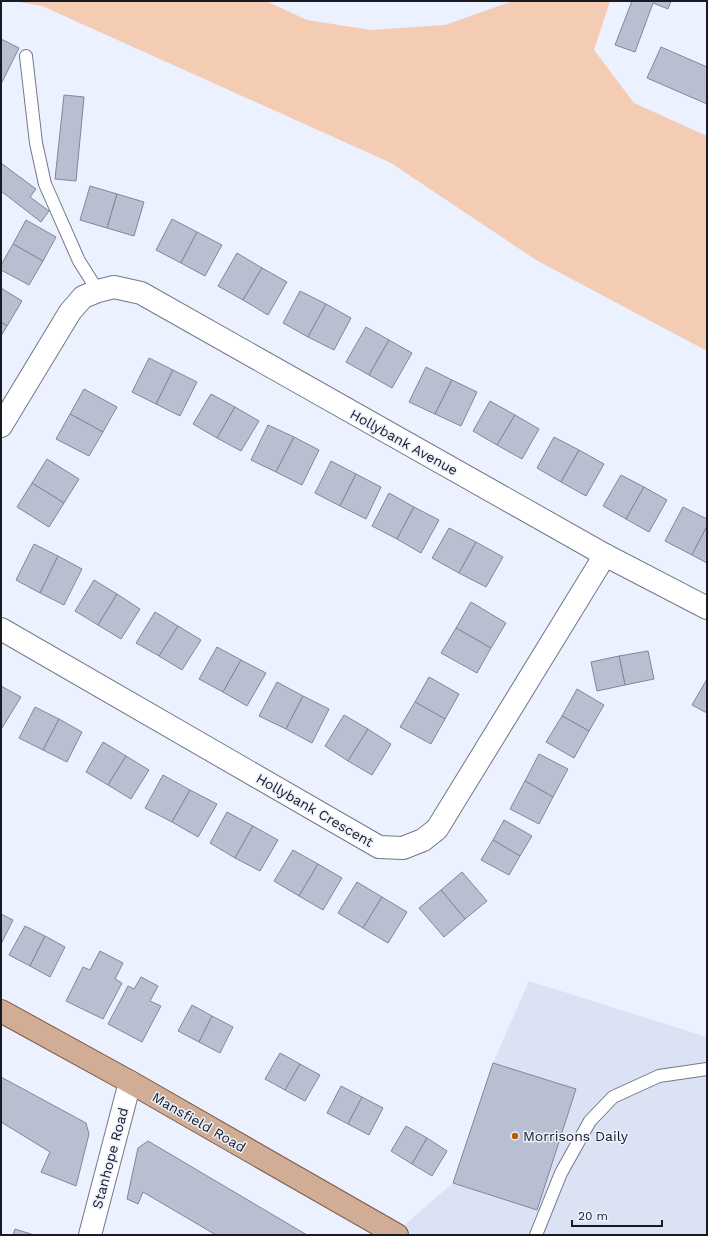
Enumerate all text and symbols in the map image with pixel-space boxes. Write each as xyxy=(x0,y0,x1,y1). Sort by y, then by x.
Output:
street label: Hollybank Avenue xyxy=(347,406,461,478)
street label: Hollybank Crescent xyxy=(254,770,377,850)
street label: Mansfield Road xyxy=(149,1089,249,1155)
street label: Stanhope Road xyxy=(89,1106,131,1210)
place label: Morrisons Daily xyxy=(523,1128,629,1144)
marker: Morrisons Daily xyxy=(510,1131,520,1141)
scale bar xyxy=(572,1202,662,1228)
text: 20 m xyxy=(578,1209,608,1223)

